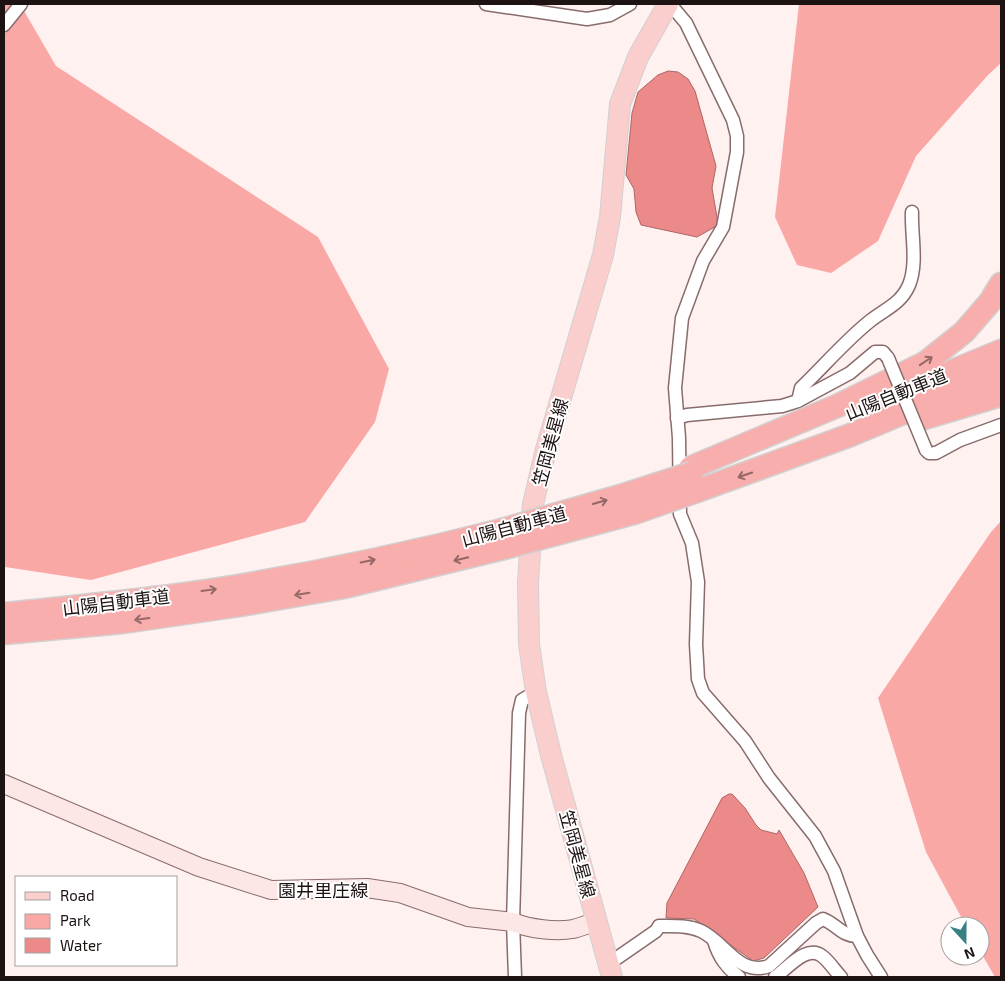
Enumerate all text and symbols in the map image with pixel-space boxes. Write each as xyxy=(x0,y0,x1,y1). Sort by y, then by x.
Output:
one-way arrow xyxy=(919,356,933,366)
street label: 山陽自動車道 xyxy=(842,364,950,424)
street label: 笠岡美星線 xyxy=(528,396,572,488)
one-way arrow xyxy=(737,470,753,480)
one-way arrow xyxy=(591,497,607,507)
street label: 山陽自動車道 xyxy=(459,501,569,551)
one-way arrow xyxy=(453,555,469,564)
one-way arrow xyxy=(360,556,376,565)
street label: 山陽自動車道 xyxy=(61,585,171,619)
one-way arrow xyxy=(200,585,216,595)
one-way arrow xyxy=(294,590,310,600)
one-way arrow xyxy=(134,615,150,625)
street label: 笠岡美星線 xyxy=(556,808,600,900)
legend xyxy=(15,876,178,966)
street label: 園井里庄線 xyxy=(278,879,368,901)
text: Road xyxy=(60,886,95,904)
text: Park xyxy=(60,911,91,929)
north arrow xyxy=(940,916,990,966)
text: Water xyxy=(60,936,102,954)
text: N xyxy=(962,944,978,963)

